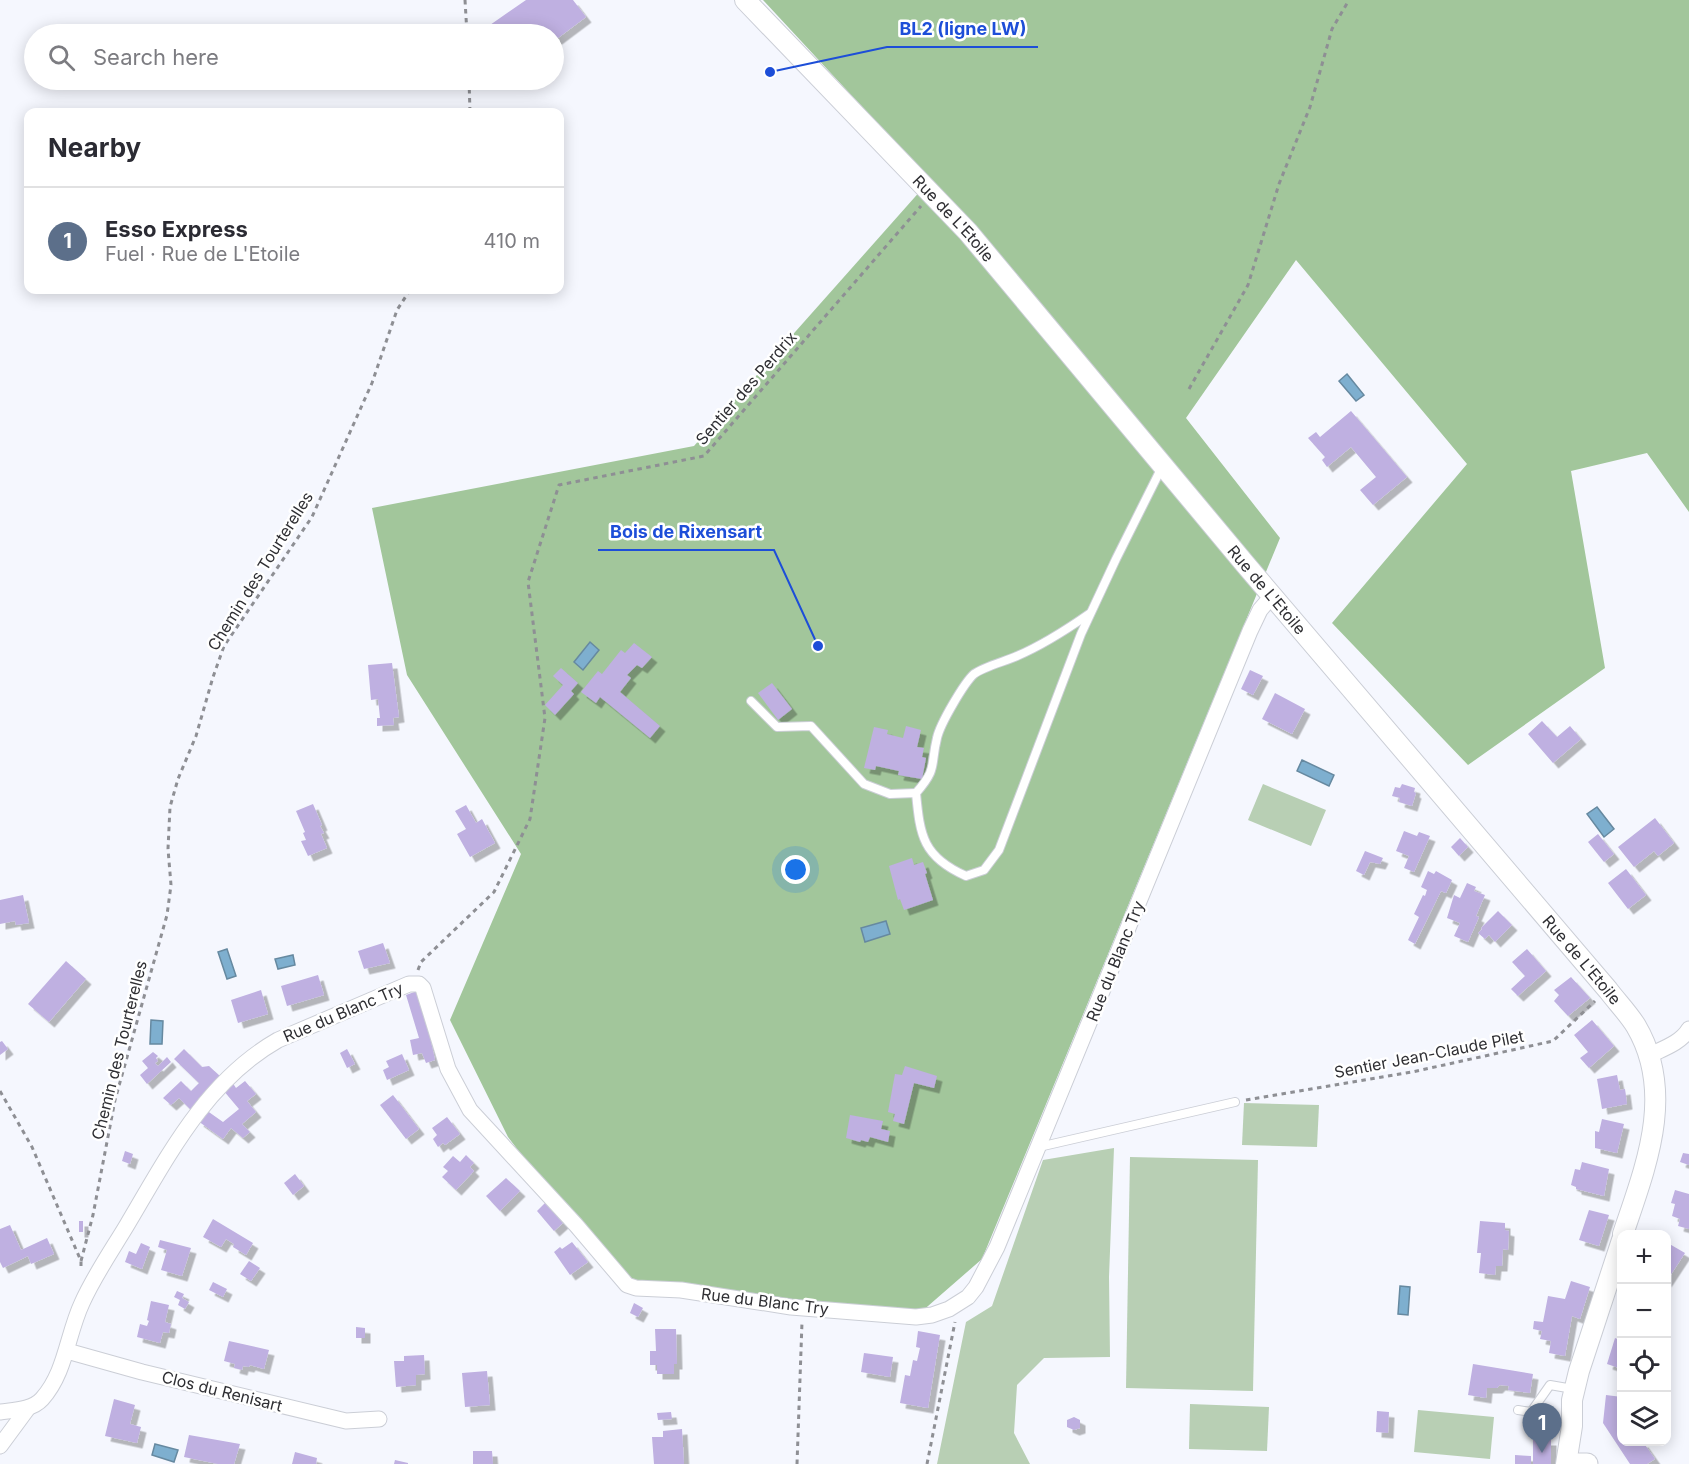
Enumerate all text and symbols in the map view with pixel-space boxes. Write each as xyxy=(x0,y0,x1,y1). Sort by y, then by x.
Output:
callout: BL2 (ligne LW) xyxy=(887,11,1038,47)
text: BL2 (ligne LW) xyxy=(899,18,1027,39)
search box xyxy=(24,24,564,90)
icon: search xyxy=(45,41,78,74)
text: Search here xyxy=(93,44,219,70)
text: Nearby xyxy=(48,132,141,163)
street label: Rue de L'Etoile xyxy=(909,171,999,266)
text: Esso Express xyxy=(105,216,248,242)
text: 1 xyxy=(63,229,72,253)
text: 410 m xyxy=(484,229,540,253)
text: Fuel · Rue de L'Etoile xyxy=(105,242,300,266)
street label: Sentier des Perdrix xyxy=(691,327,801,449)
street label: Chemin des Tourterelles xyxy=(203,488,317,654)
callout: Bois de Rixensart xyxy=(598,514,774,550)
text: Bois de Rixensart xyxy=(610,521,762,542)
street label: Rue de L'Etoile xyxy=(1223,541,1311,638)
your location xyxy=(781,855,810,884)
street label: Rue du Blanc Try xyxy=(1082,898,1148,1024)
street label: Rue de L'Etoile xyxy=(1539,911,1625,1009)
street label: Chemin des Tourterelles xyxy=(87,958,151,1142)
street label: Rue du Blanc Try xyxy=(280,978,406,1046)
street label: Sentier Jean-Claude Pilet xyxy=(1333,1026,1525,1082)
map controls xyxy=(1617,1230,1671,1446)
button: + xyxy=(1617,1230,1671,1284)
street label: Rue du Blanc Try xyxy=(700,1283,830,1319)
button: − xyxy=(1617,1284,1671,1338)
button: locate xyxy=(1617,1338,1671,1392)
street label: Clos du Renisart xyxy=(160,1366,284,1416)
button: layers xyxy=(1617,1392,1671,1446)
pin: 1 xyxy=(1522,1404,1562,1453)

